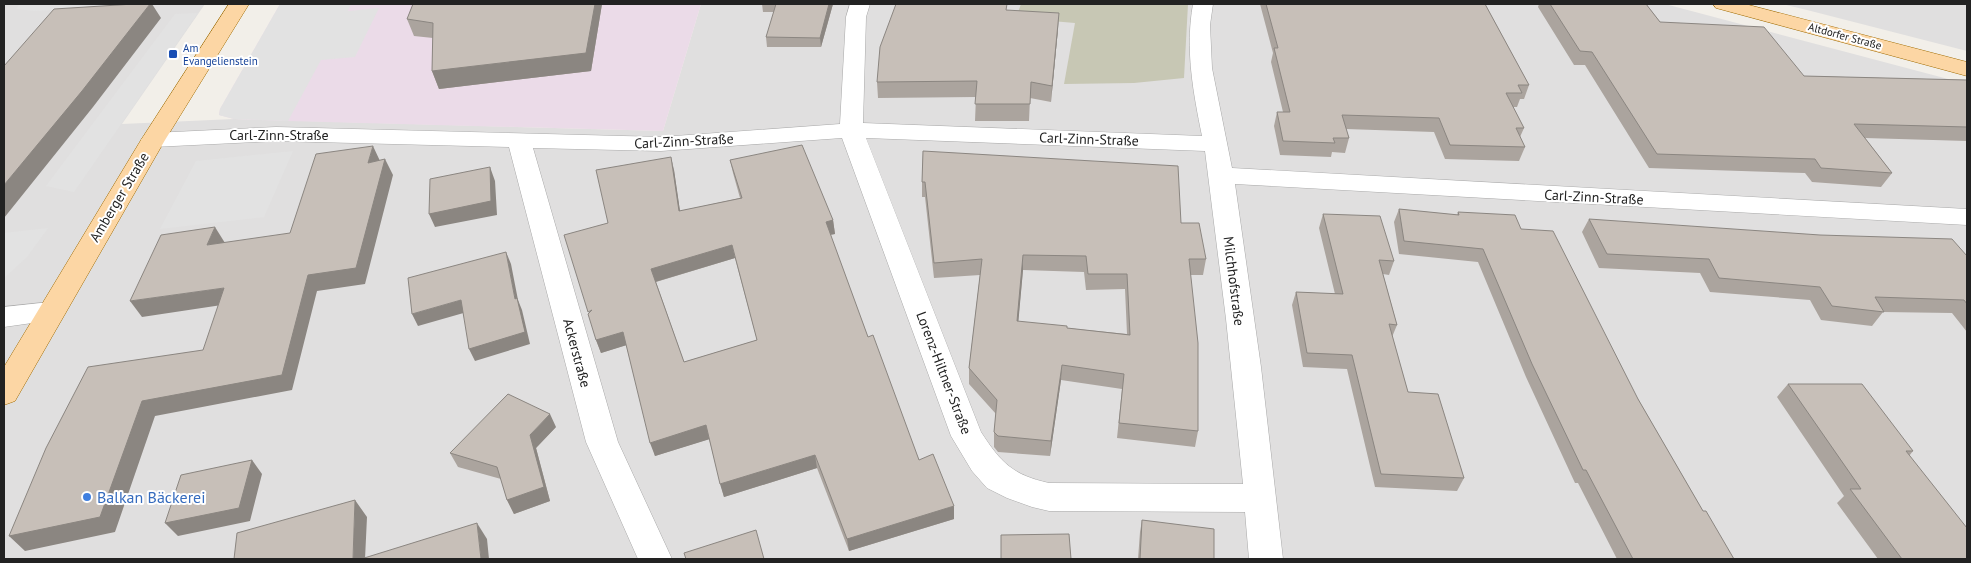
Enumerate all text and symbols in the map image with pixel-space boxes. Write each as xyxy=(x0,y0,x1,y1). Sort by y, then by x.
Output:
street label: Altdorfer Straße xyxy=(1807,19,1884,53)
place label: Am Evangelienstein xyxy=(183,41,258,68)
marker: Am Evangelienstein xyxy=(167,48,179,60)
street label: Carl-Zinn-Straße xyxy=(229,126,329,144)
street label: Carl-Zinn-Straße xyxy=(1039,128,1139,150)
street label: Carl-Zinn-Straße xyxy=(634,129,734,153)
street label: Amberger Straße xyxy=(85,149,153,245)
street label: Carl-Zinn-Straße xyxy=(1544,185,1644,209)
street label: Milchhofstraße xyxy=(1220,235,1248,327)
street label: Lorenz-Hiltner-Straße xyxy=(912,309,976,437)
street label: Ackerstraße xyxy=(559,317,595,389)
place label: Balkan Bäckerei xyxy=(97,487,206,507)
marker: Balkan Bäckerei xyxy=(81,491,93,503)

